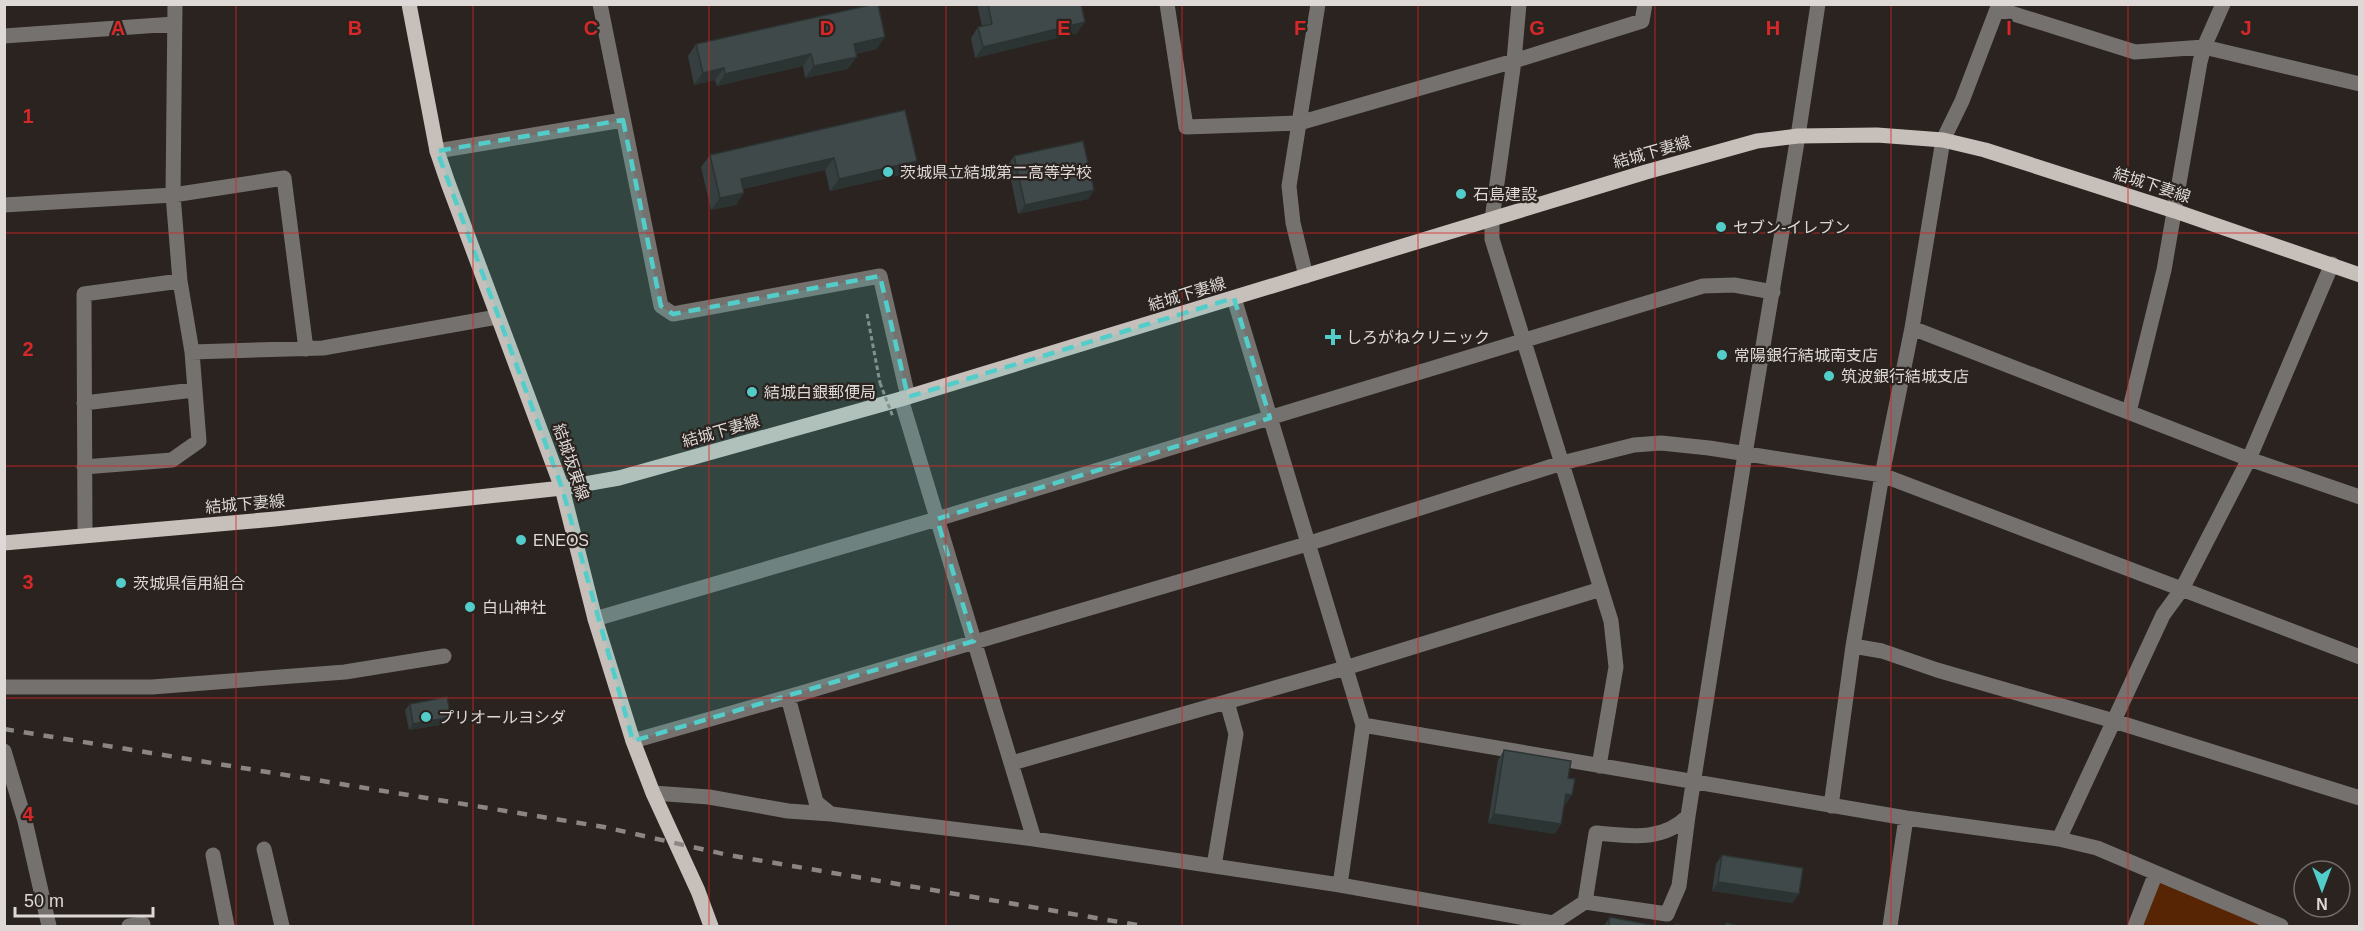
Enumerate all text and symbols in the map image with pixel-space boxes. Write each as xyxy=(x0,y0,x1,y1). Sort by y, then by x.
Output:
text: A xyxy=(111,17,125,39)
text: B xyxy=(348,17,362,39)
text: C xyxy=(584,17,598,39)
text: D xyxy=(820,17,834,39)
text: E xyxy=(1057,17,1071,39)
text: F xyxy=(1294,17,1306,39)
text: G xyxy=(1529,17,1545,39)
text: H xyxy=(1766,17,1780,39)
text: I xyxy=(2006,17,2012,39)
text: J xyxy=(2240,17,2252,39)
text: 1 xyxy=(22,105,34,127)
street label: 結城下妻線 xyxy=(1611,133,1693,171)
place label: 茨城県立結城第二高等学校 xyxy=(900,164,1092,181)
marker: 茨城県立結城第二高等学校 xyxy=(881,165,895,179)
street label: 結城下妻線 xyxy=(2111,165,2193,205)
place label: 石島建設 xyxy=(1473,186,1537,203)
marker: 石島建設 xyxy=(1454,187,1468,201)
place label: セブン-イレブン xyxy=(1733,219,1850,236)
marker: セブン-イレブン xyxy=(1714,220,1728,234)
street label: 結城下妻線 xyxy=(1146,274,1228,314)
marker: しろがねクリニック xyxy=(1324,328,1342,346)
place label: しろがねクリニック xyxy=(1346,329,1490,346)
text: 2 xyxy=(22,338,34,360)
place label: 常陽銀行結城南支店 xyxy=(1734,347,1878,364)
marker: 常陽銀行結城南支店 xyxy=(1715,348,1729,362)
place label: 筑波銀行結城支店 xyxy=(1841,368,1969,385)
marker: 筑波銀行結城支店 xyxy=(1822,369,1836,383)
place label: 結城白銀郵便局 xyxy=(764,384,876,401)
marker: 結城白銀郵便局 xyxy=(745,385,759,399)
street label: 結城下妻線 xyxy=(680,412,762,450)
street label: 結城坂東線 xyxy=(550,421,592,503)
street label: 結城下妻線 xyxy=(204,492,286,516)
place label: ENEOS xyxy=(533,532,589,549)
marker: ENEOS xyxy=(514,533,528,547)
text: 3 xyxy=(22,571,34,593)
place label: 茨城県信用組合 xyxy=(133,575,245,592)
marker: 茨城県信用組合 xyxy=(114,576,128,590)
place label: 白山神社 xyxy=(482,599,546,616)
marker: 白山神社 xyxy=(463,600,477,614)
place label: プリオールヨシダ xyxy=(438,709,566,726)
marker: プリオールヨシダ xyxy=(419,710,433,724)
text: 4 xyxy=(22,803,34,825)
north arrow xyxy=(2292,859,2352,919)
scale bar xyxy=(15,880,153,918)
text: 50 m xyxy=(24,891,64,911)
text: N xyxy=(2316,895,2328,912)

